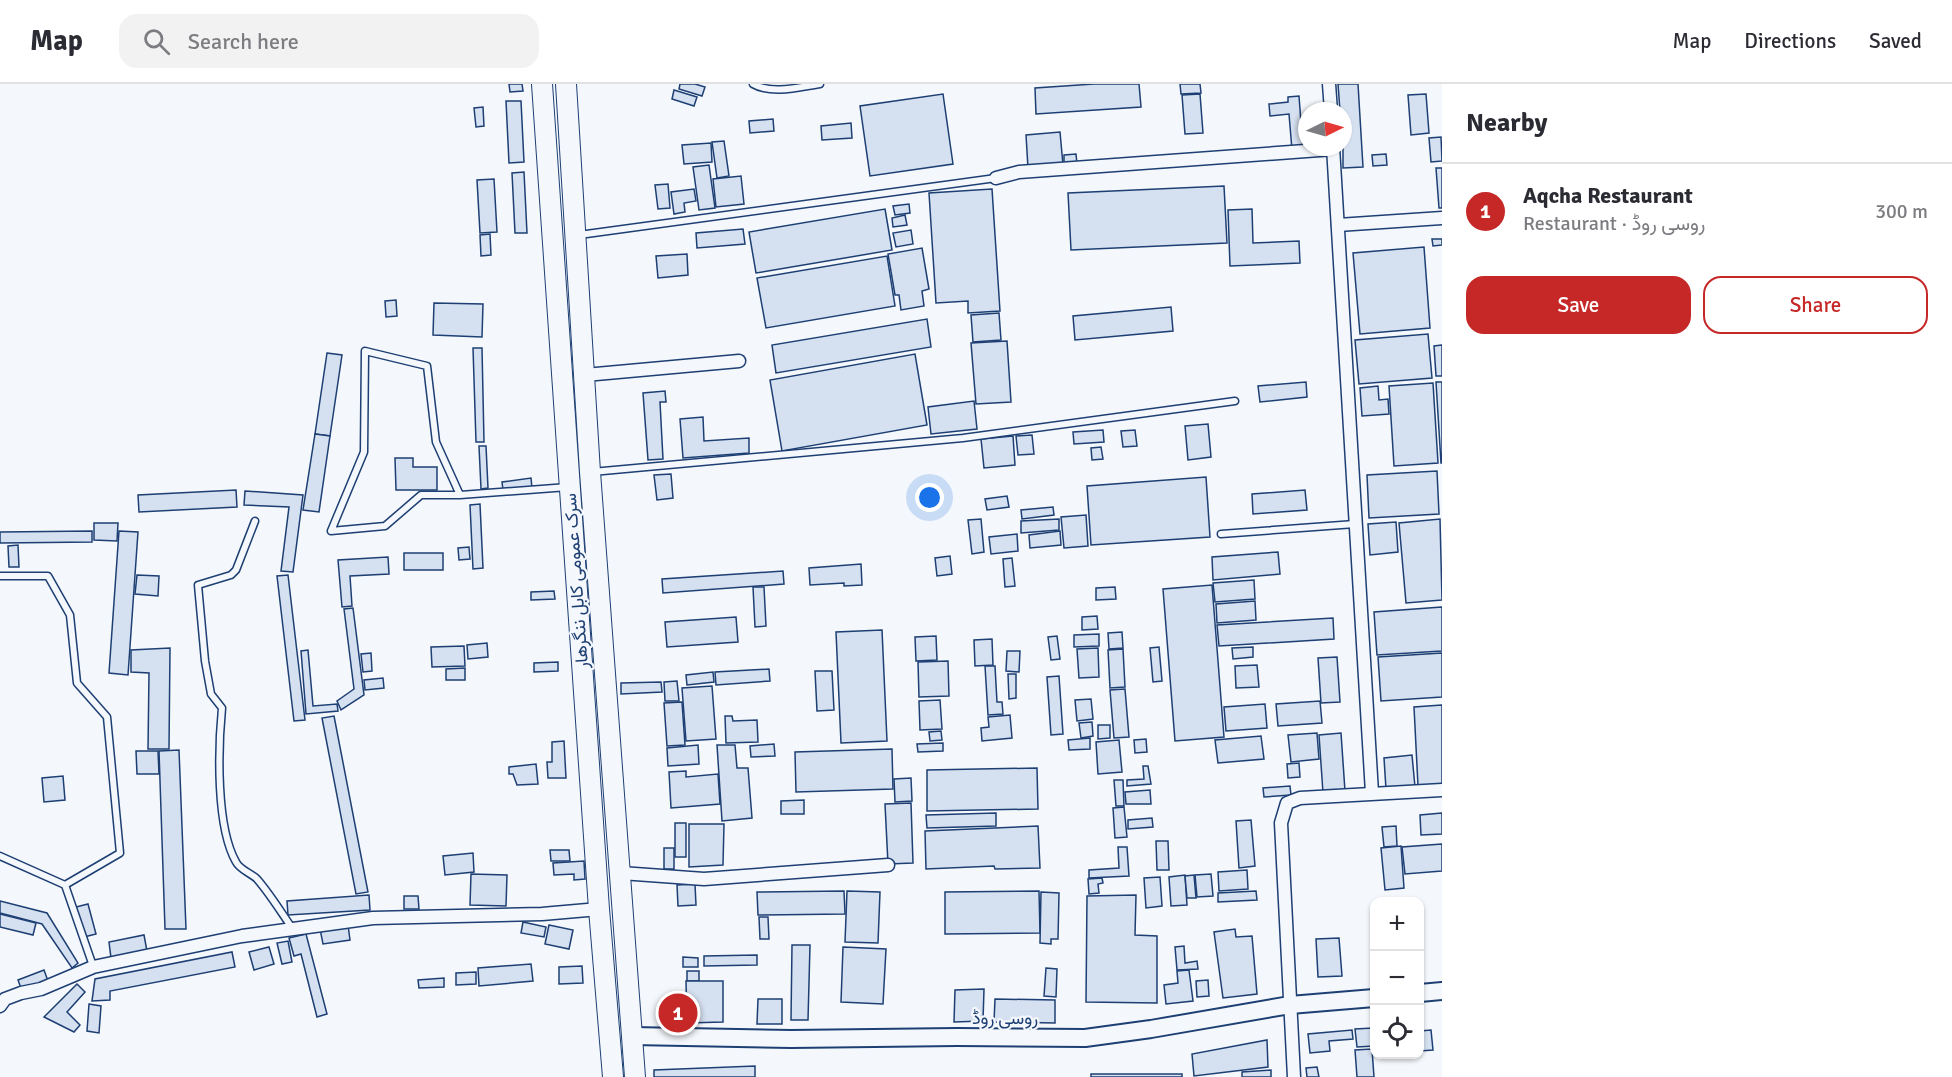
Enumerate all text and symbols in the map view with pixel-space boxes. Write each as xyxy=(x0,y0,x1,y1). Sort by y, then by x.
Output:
search box xyxy=(119,14,539,68)
text: Map xyxy=(30,24,83,58)
icon: search xyxy=(140,25,173,58)
text: Search here xyxy=(188,28,299,55)
text: Map xyxy=(1673,28,1711,54)
text: Directions xyxy=(1744,28,1836,54)
text: Saved xyxy=(1869,28,1922,54)
north arrow xyxy=(1298,102,1352,156)
text: Nearby xyxy=(1466,107,1547,139)
text: Aqcha Restaurant xyxy=(1523,182,1693,209)
text: 1 xyxy=(1480,199,1491,224)
text: 300 m xyxy=(1875,199,1928,224)
text: Restaurant · روسی روڈ xyxy=(1523,211,1705,236)
button: Save xyxy=(1466,276,1691,334)
button: Share xyxy=(1703,276,1928,334)
your location xyxy=(915,483,944,512)
street label: سرک عمومی کابل ننگرهار xyxy=(559,493,593,670)
map controls xyxy=(1370,897,1424,1059)
button: + xyxy=(1370,897,1424,951)
button: − xyxy=(1370,951,1424,1005)
pin: 1 xyxy=(658,990,698,1036)
button: locate xyxy=(1370,1005,1424,1059)
street label: روسی روڈ xyxy=(972,1007,1038,1029)

